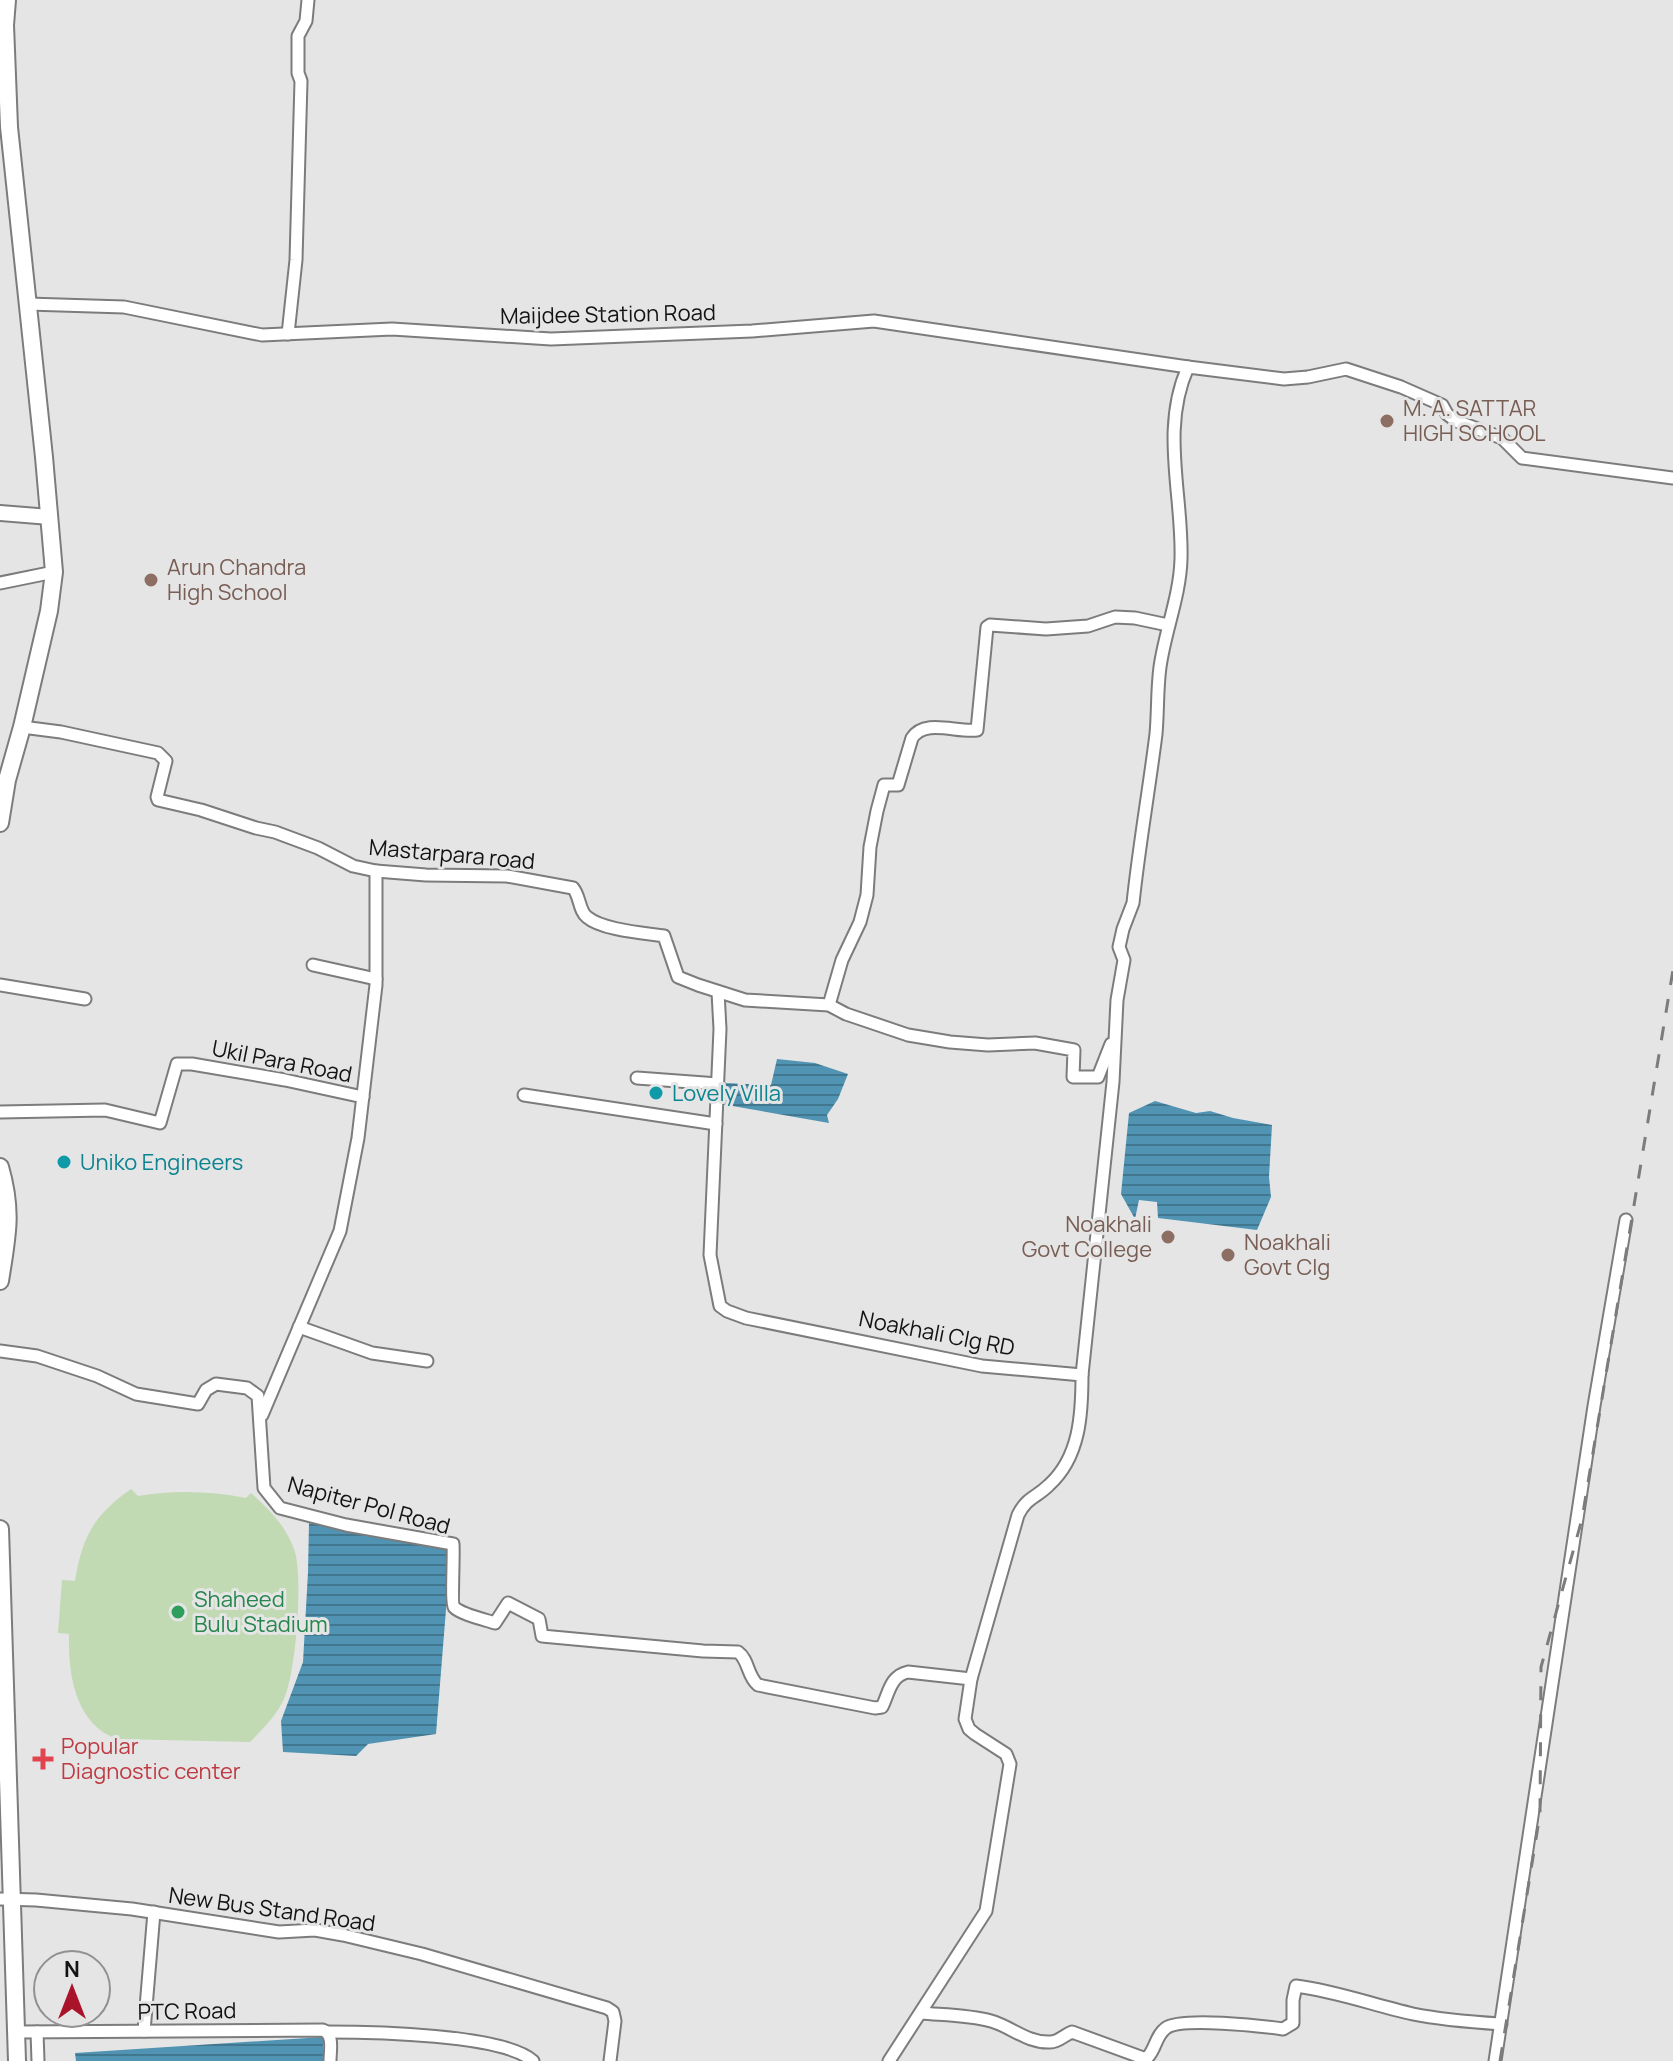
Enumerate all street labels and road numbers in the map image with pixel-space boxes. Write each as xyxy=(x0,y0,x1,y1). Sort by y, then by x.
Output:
street label: Maijdee Station Road xyxy=(500,297,716,331)
street label: Mastarpara road xyxy=(368,832,536,876)
street label: Ukil Para Road xyxy=(209,1033,355,1089)
street label: Noakhali Clg RD xyxy=(857,1303,1017,1363)
street label: Napiter Pol Road xyxy=(285,1469,453,1541)
street label: New Bus Stand Road xyxy=(167,1880,377,1938)
street label: PTC Road xyxy=(137,1995,237,2027)

